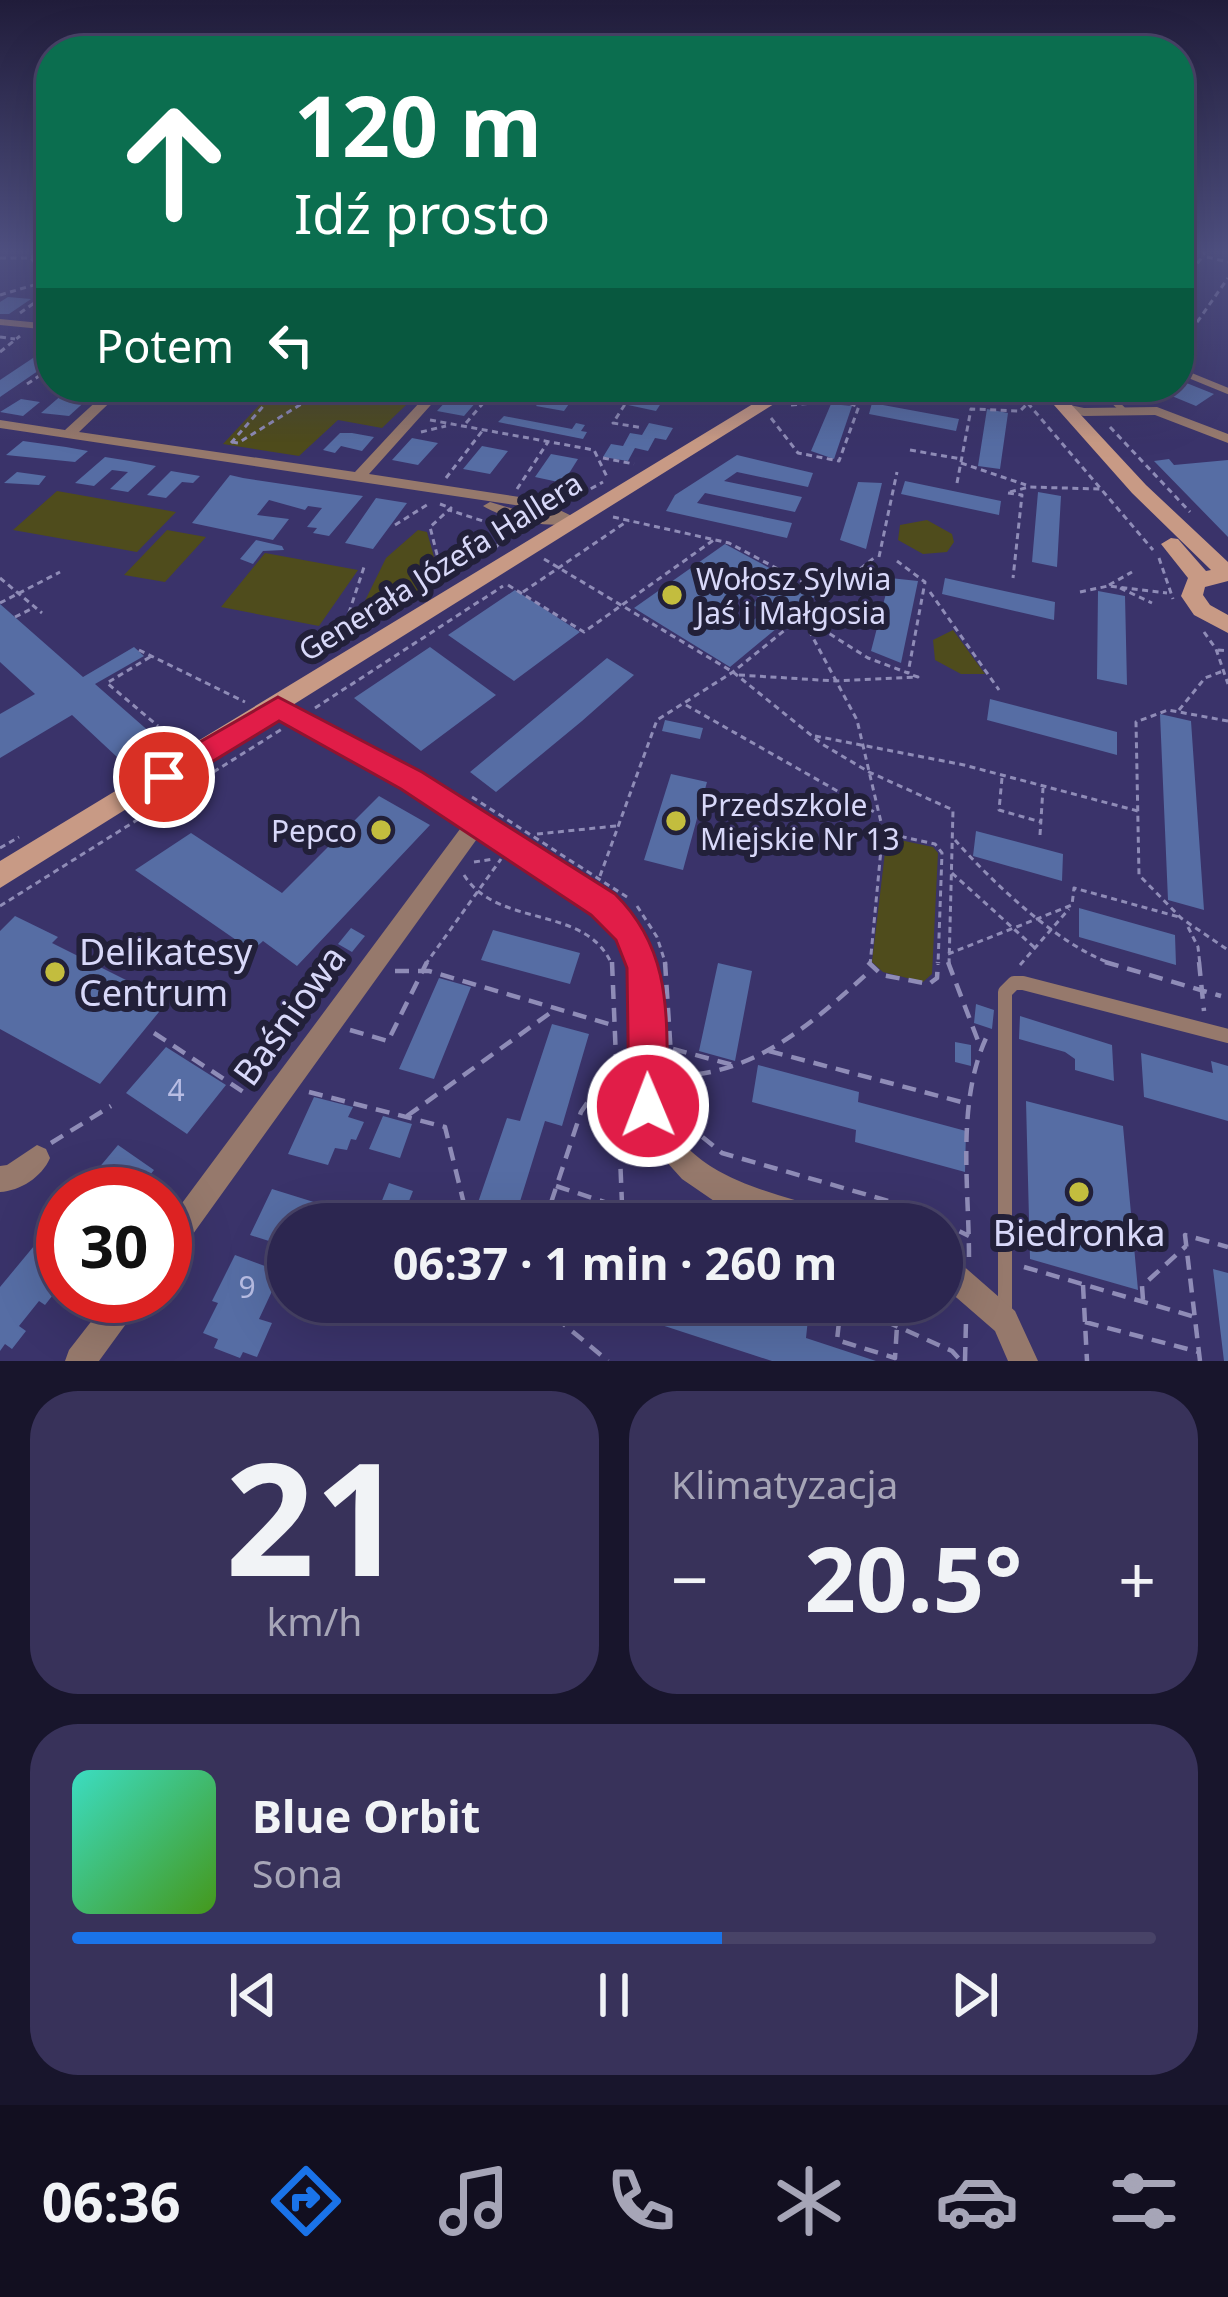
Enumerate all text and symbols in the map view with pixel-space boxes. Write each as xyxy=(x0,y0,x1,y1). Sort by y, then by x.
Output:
text: 120 m xyxy=(294,67,542,182)
icon: ahead xyxy=(96,84,252,240)
text: Idź prosto xyxy=(294,176,550,250)
icon: left xyxy=(258,312,324,378)
text: Potem xyxy=(96,315,234,376)
street label: Generała Józefa Hallera xyxy=(290,462,590,670)
place label: Wołosz Sylwia Jaś i Małgosia xyxy=(693,558,891,633)
marker: Wołosz Sylwia Jaś i Małgosia xyxy=(659,582,685,608)
pin xyxy=(113,726,215,828)
icon: arrive xyxy=(131,744,197,810)
place label: Przedszkole Miejskie Nr 13 xyxy=(700,784,900,859)
marker: Przedszkole Miejskie Nr 13 xyxy=(663,808,689,834)
place label: Pepco xyxy=(271,810,357,851)
marker: Pepco xyxy=(368,817,394,843)
place label: Delikatesy Centrum xyxy=(79,927,253,1017)
street label: Baśniowa xyxy=(222,935,356,1095)
marker: Delikatesy Centrum xyxy=(42,959,68,985)
position arrow xyxy=(585,1043,711,1169)
house number: 4 xyxy=(167,1069,185,1110)
speed limit sign: 30 xyxy=(36,1167,192,1323)
marker: Biedronka xyxy=(1066,1179,1092,1205)
place label: Biedronka xyxy=(993,1208,1165,1257)
text: 06:37 · 1 min · 260 m xyxy=(393,1232,837,1293)
house number: 9 xyxy=(238,1266,256,1307)
text: 21 xyxy=(225,1409,404,1622)
text: Klimatyzacja xyxy=(671,1457,898,1510)
text: 20.5° xyxy=(805,1516,1022,1638)
text: − xyxy=(671,1533,709,1623)
text: + xyxy=(1118,1533,1156,1623)
text: km/h xyxy=(267,1594,362,1647)
text: Blue Orbit xyxy=(252,1785,480,1846)
text: Sona xyxy=(252,1846,343,1899)
icon: previous xyxy=(220,1962,286,2028)
icon: pause xyxy=(581,1962,647,2028)
icon: next xyxy=(942,1962,1008,2028)
icon: directions xyxy=(264,2159,348,2243)
icon: music xyxy=(432,2159,516,2243)
icon: phone xyxy=(599,2159,683,2243)
icon: climate xyxy=(767,2159,851,2243)
icon: car xyxy=(935,2159,1019,2243)
icon: filters xyxy=(1102,2159,1186,2243)
text: 06:36 xyxy=(42,2164,181,2238)

